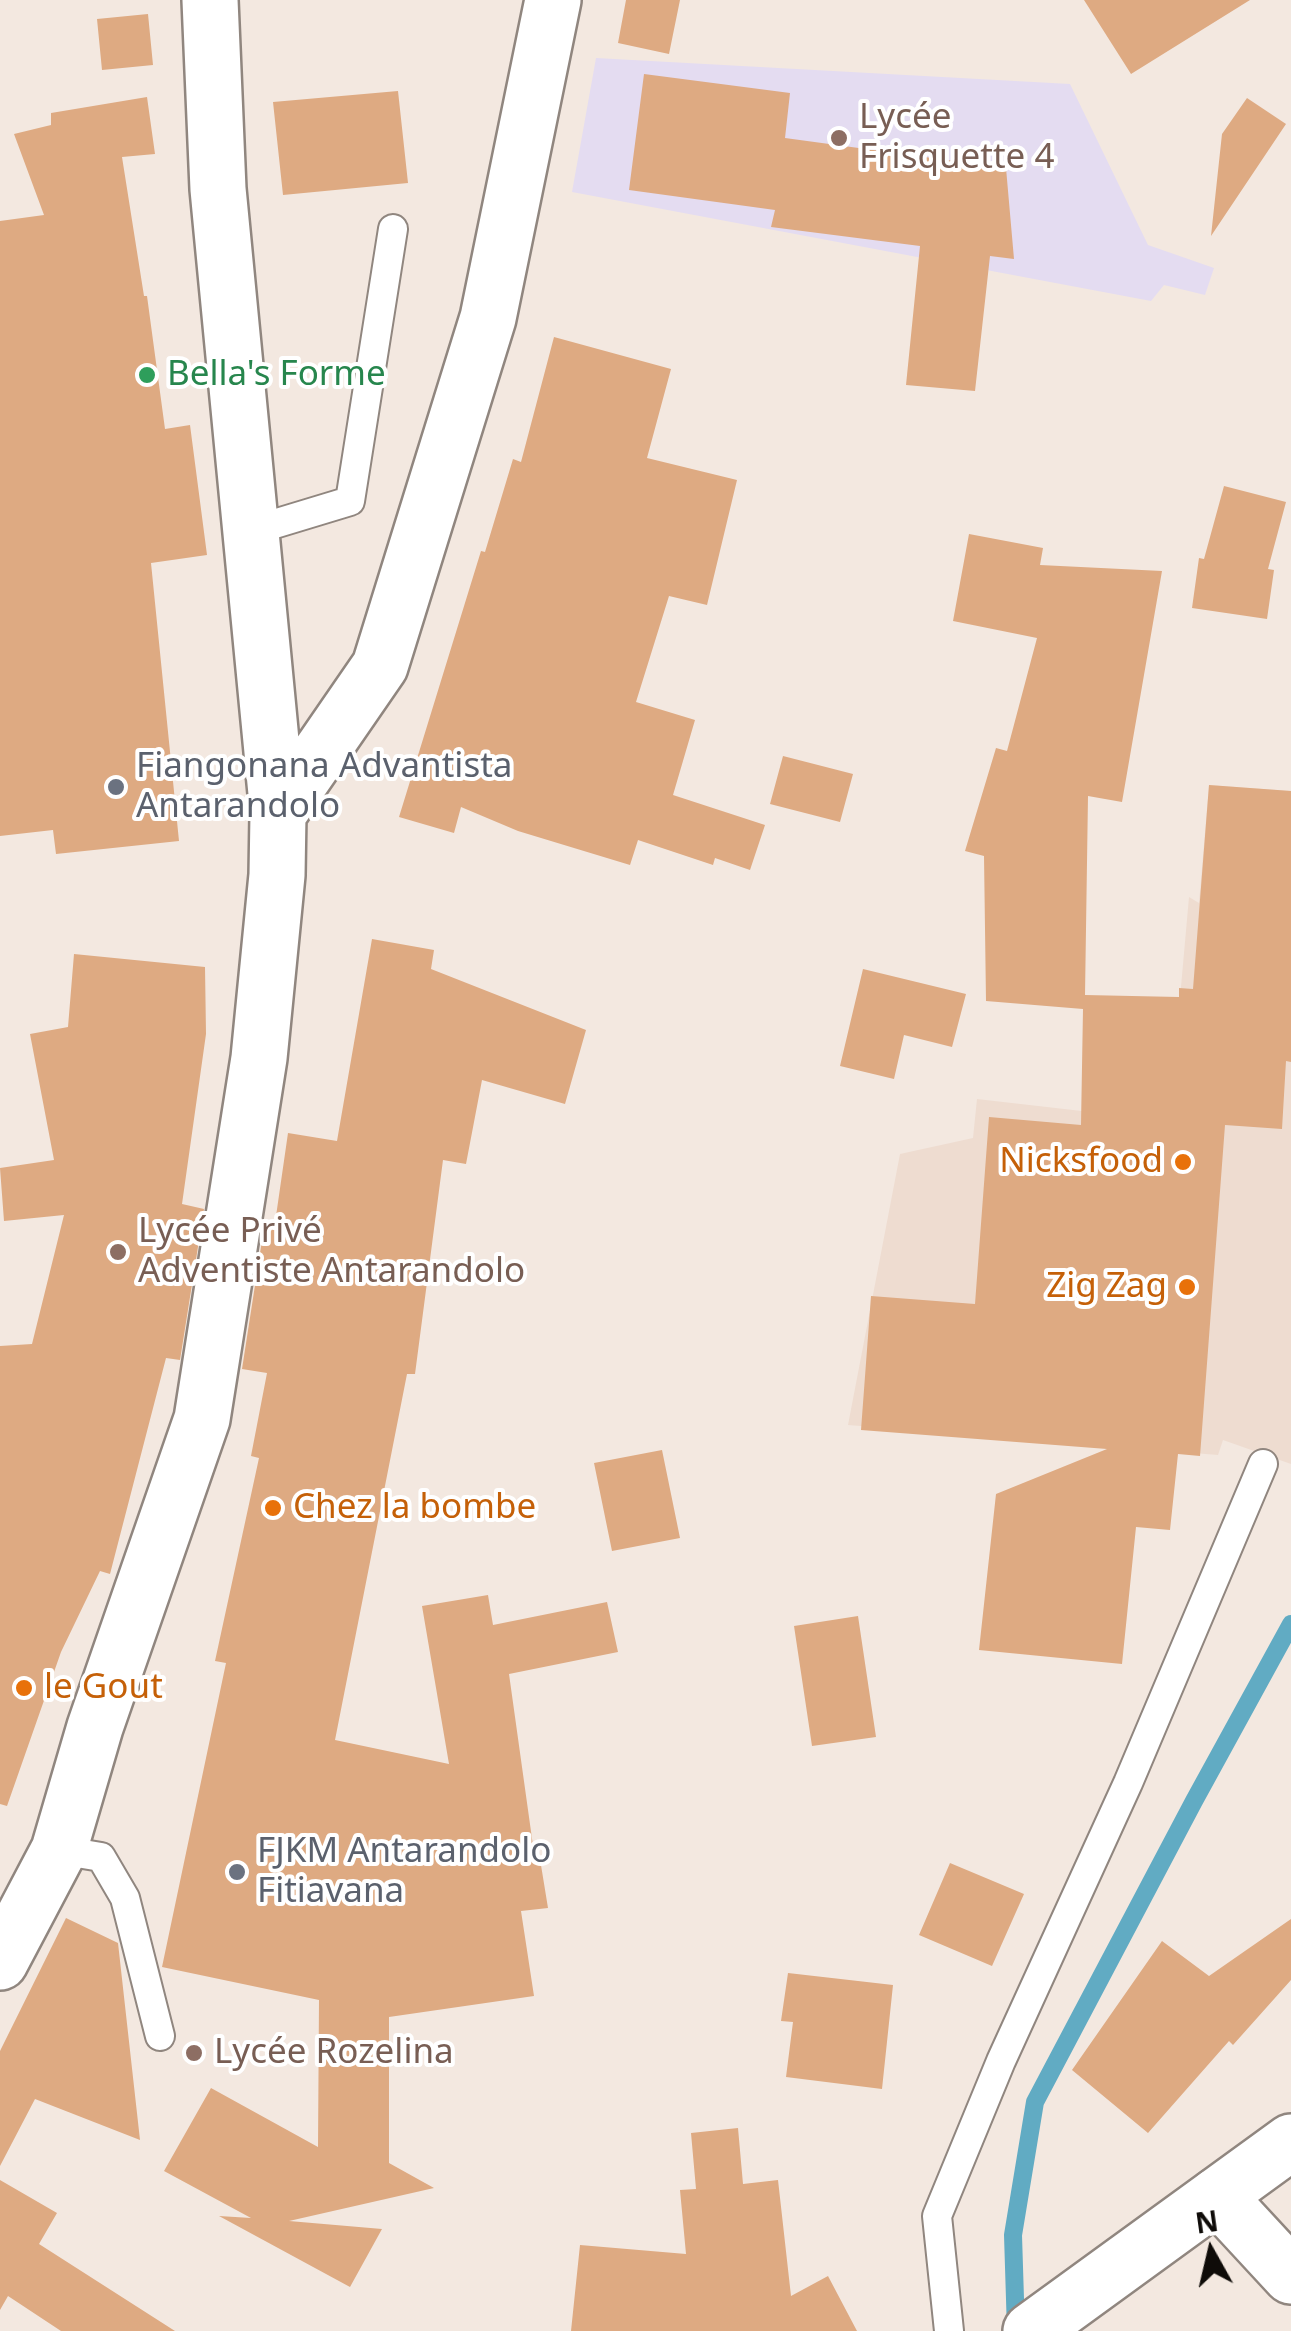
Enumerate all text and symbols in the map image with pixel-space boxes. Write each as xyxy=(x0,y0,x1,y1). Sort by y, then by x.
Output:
place label: Lycée Frisquette 4 xyxy=(859,97,1054,179)
marker: Lycée Frisquette 4 xyxy=(828,127,850,149)
place label: Bella's Forme xyxy=(167,354,386,396)
marker: Bella's Forme xyxy=(136,364,158,386)
place label: Fiangonana Advantista Antarandolo xyxy=(136,746,512,828)
marker: Fiangonana Advantista Antarandolo xyxy=(105,776,127,798)
place label: Nicksfood xyxy=(999,1141,1163,1183)
marker: Nicksfood xyxy=(1172,1151,1194,1173)
place label: Lycée Privé Adventiste Antarandolo xyxy=(138,1211,525,1293)
marker: Lycée Privé Adventiste Antarandolo xyxy=(107,1241,129,1263)
place label: Zig Zag xyxy=(1046,1266,1167,1308)
marker: Zig Zag xyxy=(1176,1276,1198,1298)
place label: Chez la bombe xyxy=(293,1487,536,1529)
marker: Chez la bombe xyxy=(262,1497,284,1519)
place label: le Gout xyxy=(44,1667,163,1709)
marker: le Gout xyxy=(13,1677,35,1699)
place label: FJKM Antarandolo Fitiavana xyxy=(257,1831,551,1913)
marker: FJKM Antarandolo Fitiavana xyxy=(226,1861,248,1883)
place label: Lycée Rozelina xyxy=(214,2032,454,2074)
marker: Lycée Rozelina xyxy=(183,2042,205,2064)
north arrow xyxy=(1161,2201,1261,2301)
text: N xyxy=(1193,2201,1221,2242)

